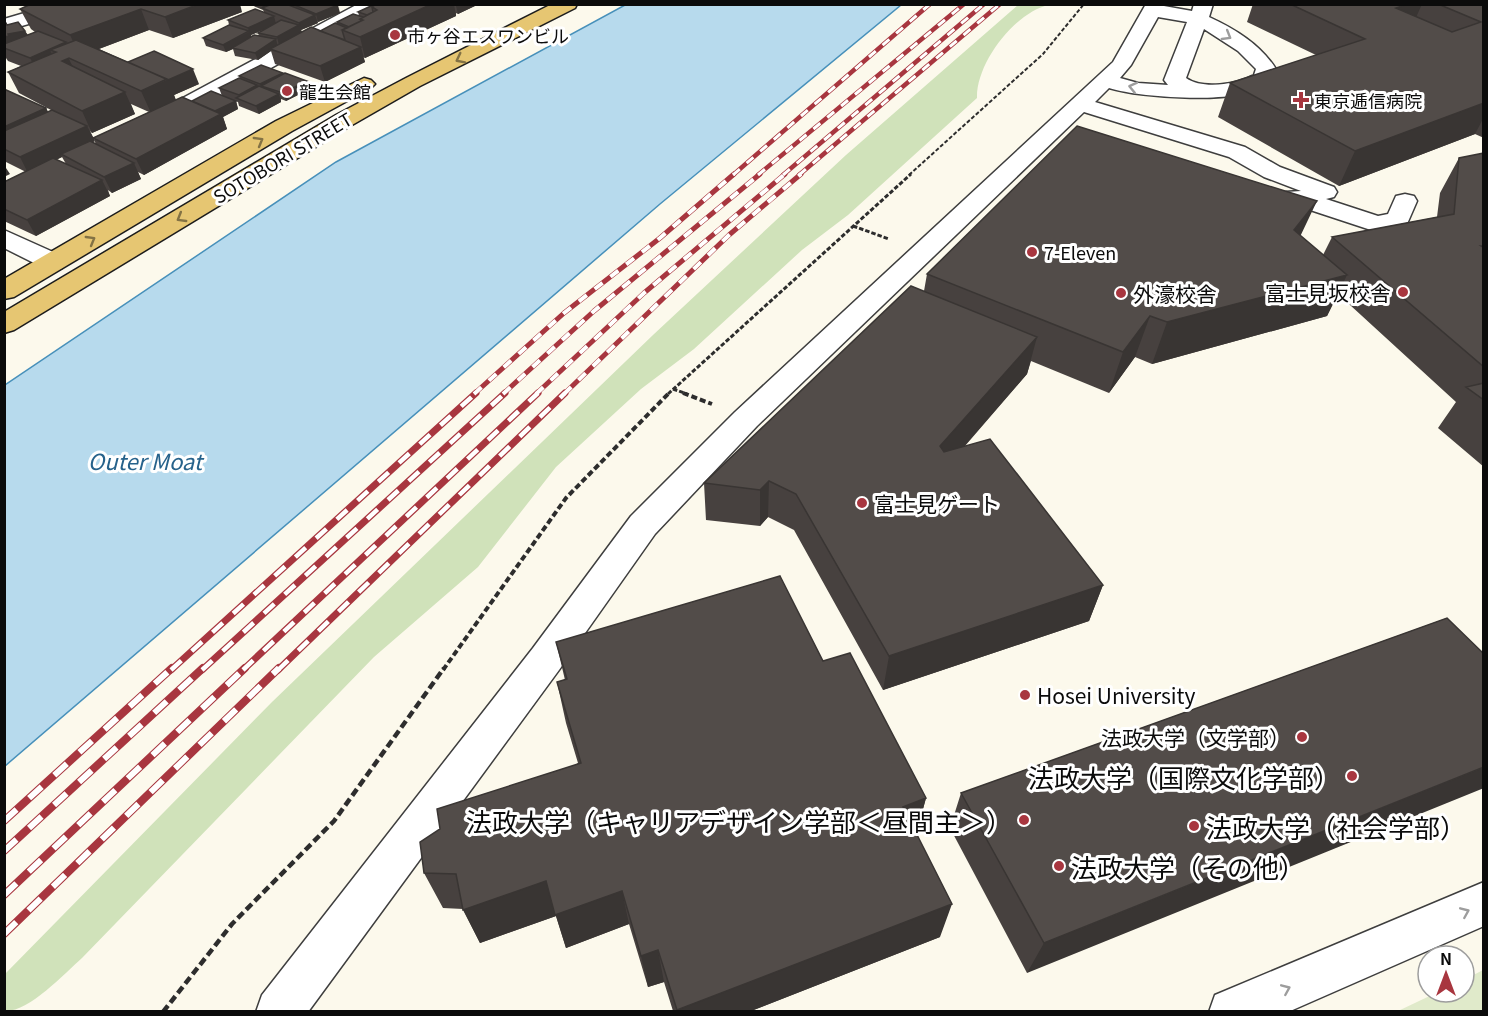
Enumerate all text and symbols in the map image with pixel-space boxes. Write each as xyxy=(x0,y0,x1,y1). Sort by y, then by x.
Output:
place label: 市ヶ谷エスワンビル xyxy=(407,22,569,48)
marker: 市ヶ谷エスワンビル xyxy=(388,28,402,42)
one-way arrow xyxy=(1221,29,1231,41)
one-way arrow xyxy=(455,52,466,63)
place label: 龍生会館 xyxy=(299,78,371,104)
one-way arrow xyxy=(1128,81,1138,94)
marker: 龍生会館 xyxy=(280,84,294,98)
place label: 東京逓信病院 xyxy=(1314,87,1422,113)
marker: 東京逓信病院 xyxy=(1292,91,1310,109)
street label: SOTOBORI STREET xyxy=(208,105,356,209)
one-way arrow xyxy=(253,137,263,148)
one-way arrow xyxy=(177,210,187,222)
one-way arrow xyxy=(85,235,95,247)
place label: 7-Eleven xyxy=(1044,239,1116,265)
marker: 7-Eleven xyxy=(1025,245,1039,259)
place label: 富士見坂校舎 xyxy=(1265,277,1391,307)
place label: 外濠校舎 xyxy=(1133,278,1217,308)
marker: 富士見坂校舎 xyxy=(1396,285,1410,299)
marker: 外濠校舎 xyxy=(1114,286,1128,300)
water label: Outer Moat xyxy=(88,444,205,476)
place label: 富士見ゲート xyxy=(874,488,1000,518)
marker: 富士見ゲート xyxy=(855,496,869,510)
place label: Hosei University xyxy=(1037,680,1196,710)
marker: Hosei University xyxy=(1018,688,1032,702)
place label: 法政大学（文学部） xyxy=(1101,722,1290,752)
marker: 法政大学（文学部） xyxy=(1295,730,1309,744)
place label: 法政大学（国際文化学部） xyxy=(1028,758,1340,795)
marker: 法政大学（国際文化学部） xyxy=(1345,769,1359,783)
place label: 法政大学（キャリアデザイン学部＜昼間主＞） xyxy=(466,802,1012,839)
place label: 法政大学（社会学部） xyxy=(1206,808,1466,845)
marker: 法政大学（キャリアデザイン学部＜昼間主＞） xyxy=(1017,813,1031,827)
marker: 法政大学（社会学部） xyxy=(1187,819,1201,833)
place label: 法政大学（その他） xyxy=(1071,848,1305,885)
marker: 法政大学（その他） xyxy=(1052,859,1066,873)
one-way arrow xyxy=(1459,907,1470,919)
north arrow xyxy=(1416,944,1476,1004)
text: N xyxy=(1440,946,1452,970)
one-way arrow xyxy=(1279,984,1290,996)

